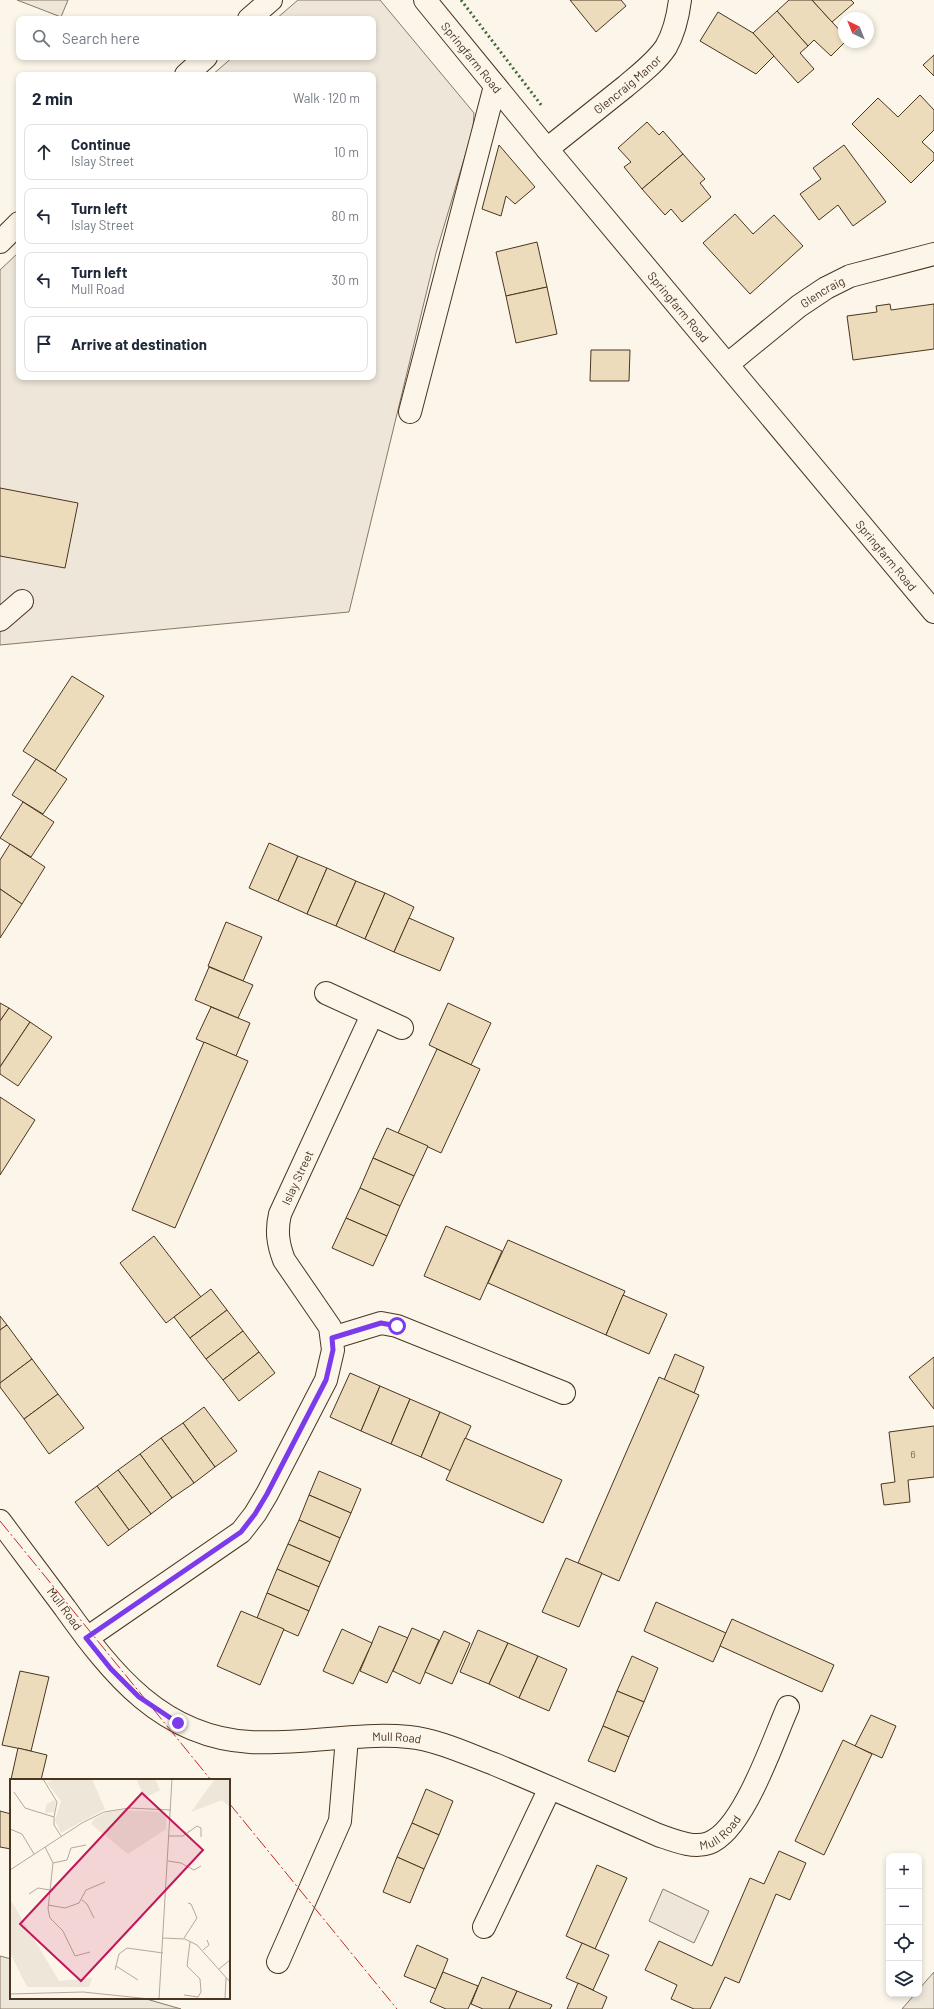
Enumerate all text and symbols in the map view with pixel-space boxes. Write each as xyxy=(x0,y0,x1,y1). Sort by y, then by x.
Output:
north arrow xyxy=(838,12,874,48)
search box xyxy=(16,16,376,60)
street label: Springfarm Road xyxy=(439,19,505,96)
icon: search xyxy=(30,27,52,49)
text: Search here xyxy=(62,29,140,47)
street label: Glencraig Manor xyxy=(591,51,664,116)
text: 2 min xyxy=(32,88,73,108)
text: Walk · 120 m xyxy=(293,90,360,106)
text: Continue xyxy=(71,135,131,153)
icon: ahead xyxy=(33,141,55,163)
text: 10 m xyxy=(334,144,359,160)
text: Islay Street xyxy=(71,153,134,169)
text: Turn left xyxy=(71,199,127,217)
icon: left xyxy=(33,205,55,227)
text: 80 m xyxy=(332,208,359,224)
text: Islay Street xyxy=(71,217,134,233)
text: Turn left xyxy=(71,263,127,281)
icon: left xyxy=(33,269,55,291)
street label: Springfarm Road xyxy=(645,269,712,345)
text: 30 m xyxy=(332,272,359,288)
street label: Glencraig xyxy=(797,273,847,310)
text: Mull Road xyxy=(71,281,125,297)
icon: arrive xyxy=(33,333,55,355)
text: Arrive at destination xyxy=(71,335,207,353)
street label: Springfarm Road xyxy=(853,517,920,593)
street label: Islay Street xyxy=(278,1148,316,1207)
route start xyxy=(388,1317,406,1335)
house number: 6 xyxy=(910,1448,916,1460)
street label: Mull Road xyxy=(45,1584,85,1633)
route end xyxy=(169,1714,187,1732)
street label: Mull Road xyxy=(372,1729,423,1746)
inset map xyxy=(10,1779,230,1999)
street label: Mull Road xyxy=(698,1812,743,1852)
map controls xyxy=(886,1853,922,1997)
button: + xyxy=(886,1853,922,1889)
button: − xyxy=(886,1889,922,1925)
button: locate xyxy=(886,1925,922,1961)
button: layers xyxy=(886,1961,922,1997)

